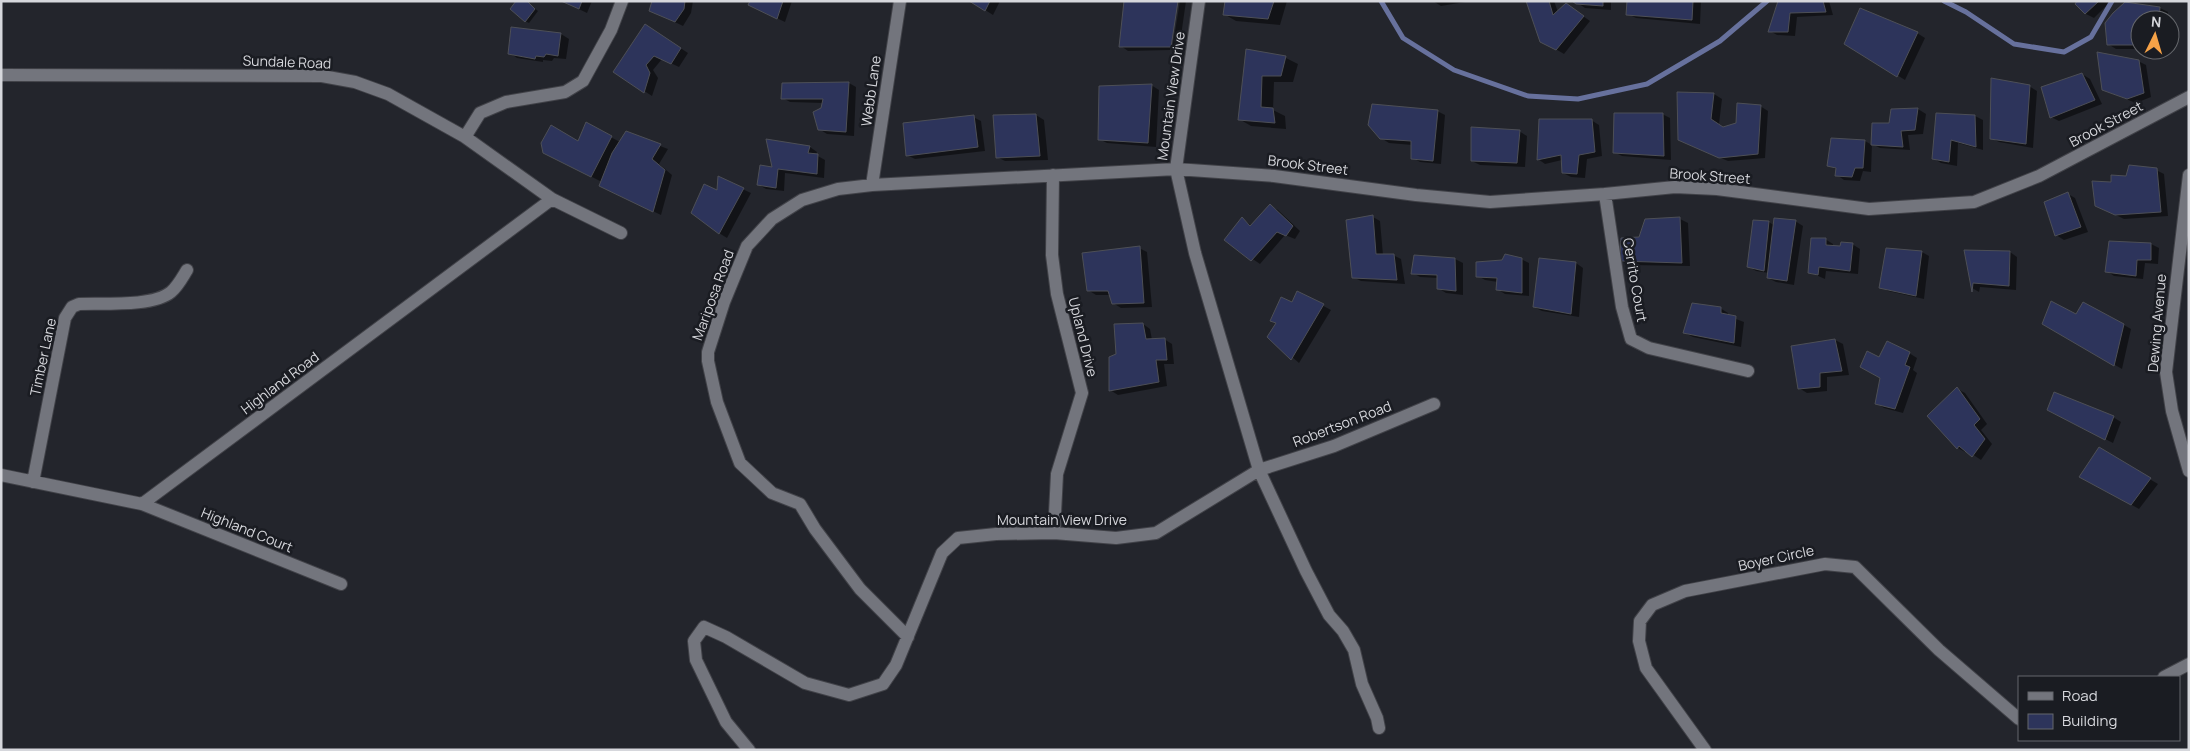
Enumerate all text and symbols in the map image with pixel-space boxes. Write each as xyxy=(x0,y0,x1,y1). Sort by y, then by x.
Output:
north arrow xyxy=(2130,10,2180,60)
text: N xyxy=(2150,12,2162,31)
street label: Mountain View Drive xyxy=(1152,30,1189,162)
street label: Sundale Road xyxy=(242,50,332,73)
street label: Webb Lane xyxy=(856,54,885,128)
street label: Brook Street xyxy=(2066,96,2146,151)
street label: Brook Street xyxy=(1267,150,1350,179)
street label: Brook Street xyxy=(1669,163,1751,188)
street label: Cerrito Court xyxy=(1619,236,1652,324)
street label: Mariposa Road xyxy=(687,247,738,343)
street label: Dewing Avenue xyxy=(2143,273,2170,373)
street label: Upland Drive xyxy=(1064,295,1103,379)
street label: Timber Lane xyxy=(25,316,60,398)
street label: Highland Road xyxy=(237,347,323,418)
street label: Robertson Road xyxy=(1290,396,1394,451)
street label: Highland Court xyxy=(199,503,296,557)
street label: Mountain View Drive xyxy=(997,510,1127,529)
street label: Boyer Circle xyxy=(1736,540,1815,575)
legend xyxy=(2018,676,2180,741)
text: Road xyxy=(2062,685,2098,706)
text: Building xyxy=(2062,710,2117,731)

